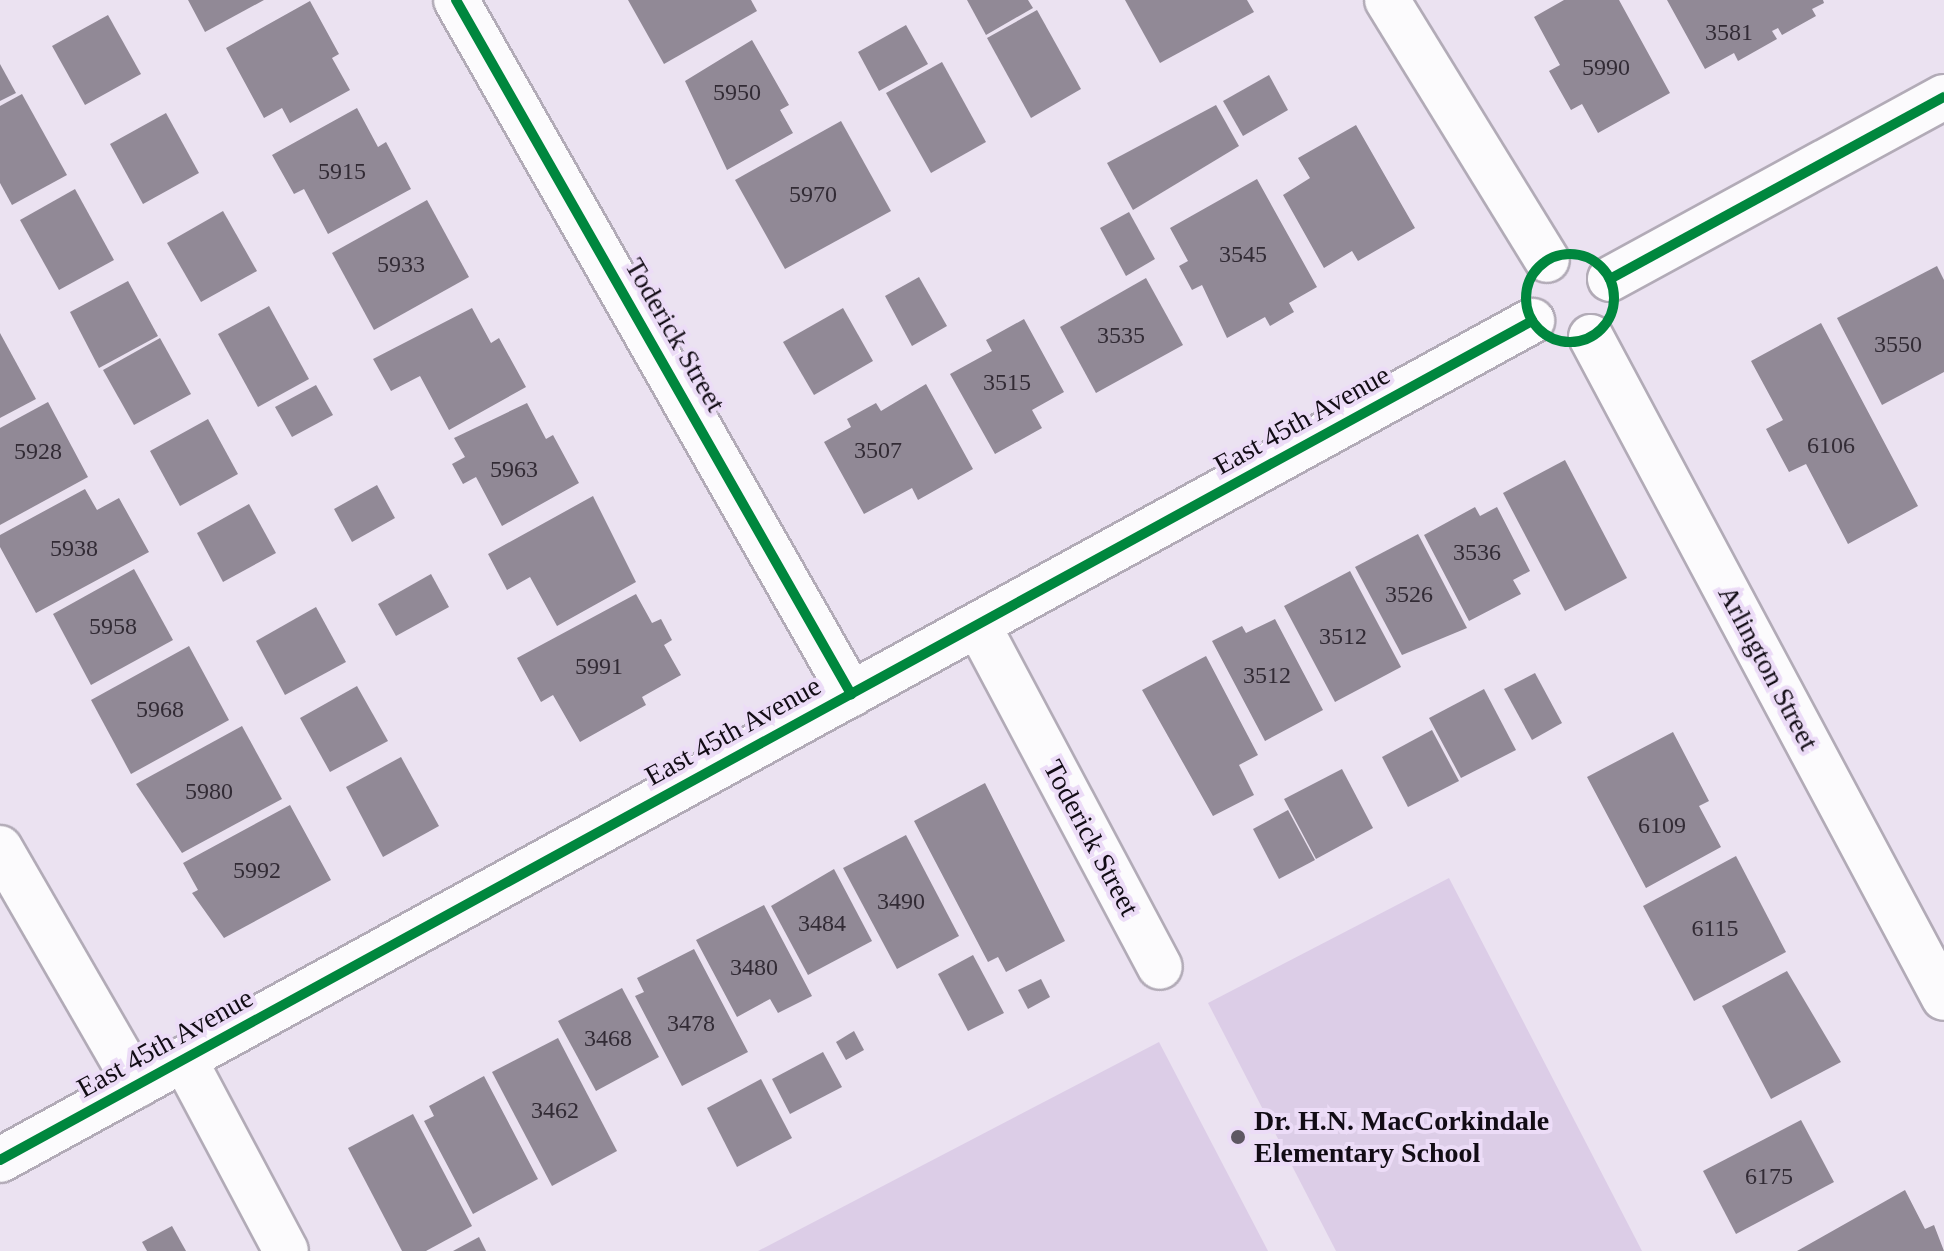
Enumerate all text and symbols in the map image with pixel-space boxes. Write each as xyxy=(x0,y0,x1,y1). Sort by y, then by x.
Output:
house number: 3581 xyxy=(1705,19,1753,47)
house number: 5990 xyxy=(1582,54,1630,82)
house number: 5950 xyxy=(713,79,761,107)
house number: 5915 xyxy=(318,158,366,186)
house number: 5970 xyxy=(789,181,837,209)
house number: 3545 xyxy=(1219,241,1267,269)
house number: 5933 xyxy=(377,251,425,279)
street label: Toderick Street xyxy=(618,252,732,418)
house number: 3535 xyxy=(1097,322,1145,350)
house number: 3550 xyxy=(1874,331,1922,359)
street label: East 45th Avenue xyxy=(1208,358,1396,482)
house number: 3515 xyxy=(983,369,1031,397)
house number: 6106 xyxy=(1807,432,1855,460)
house number: 3507 xyxy=(854,437,902,465)
house number: 5928 xyxy=(14,438,62,466)
house number: 5963 xyxy=(490,456,538,484)
house number: 5938 xyxy=(50,535,98,563)
house number: 3536 xyxy=(1453,539,1501,567)
street label: Arlington Street xyxy=(1711,580,1825,756)
house number: 3526 xyxy=(1385,581,1433,609)
house number: 5958 xyxy=(89,613,137,641)
house number: 3512 xyxy=(1319,623,1367,651)
house number: 5991 xyxy=(575,653,623,681)
house number: 3512 xyxy=(1243,662,1291,690)
street label: East 45th Avenue xyxy=(639,669,827,793)
house number: 5968 xyxy=(136,696,184,724)
street label: Toderick Street xyxy=(1036,754,1146,922)
house number: 5980 xyxy=(185,778,233,806)
house number: 6109 xyxy=(1638,812,1686,840)
house number: 5992 xyxy=(233,857,281,885)
house number: 3490 xyxy=(877,888,925,916)
house number: 3484 xyxy=(798,910,846,938)
house number: 6115 xyxy=(1691,915,1739,943)
house number: 3480 xyxy=(730,954,778,982)
street label: East 45th Avenue xyxy=(71,981,259,1105)
house number: 3478 xyxy=(667,1010,715,1038)
house number: 3468 xyxy=(584,1025,632,1053)
house number: 3462 xyxy=(531,1097,579,1125)
place label: Dr. H.N. MacCorkindale Elementary School xyxy=(1254,1104,1549,1170)
marker: Dr. H.N. MacCorkindale Elementary School xyxy=(1229,1128,1247,1146)
house number: 6175 xyxy=(1745,1163,1793,1191)

